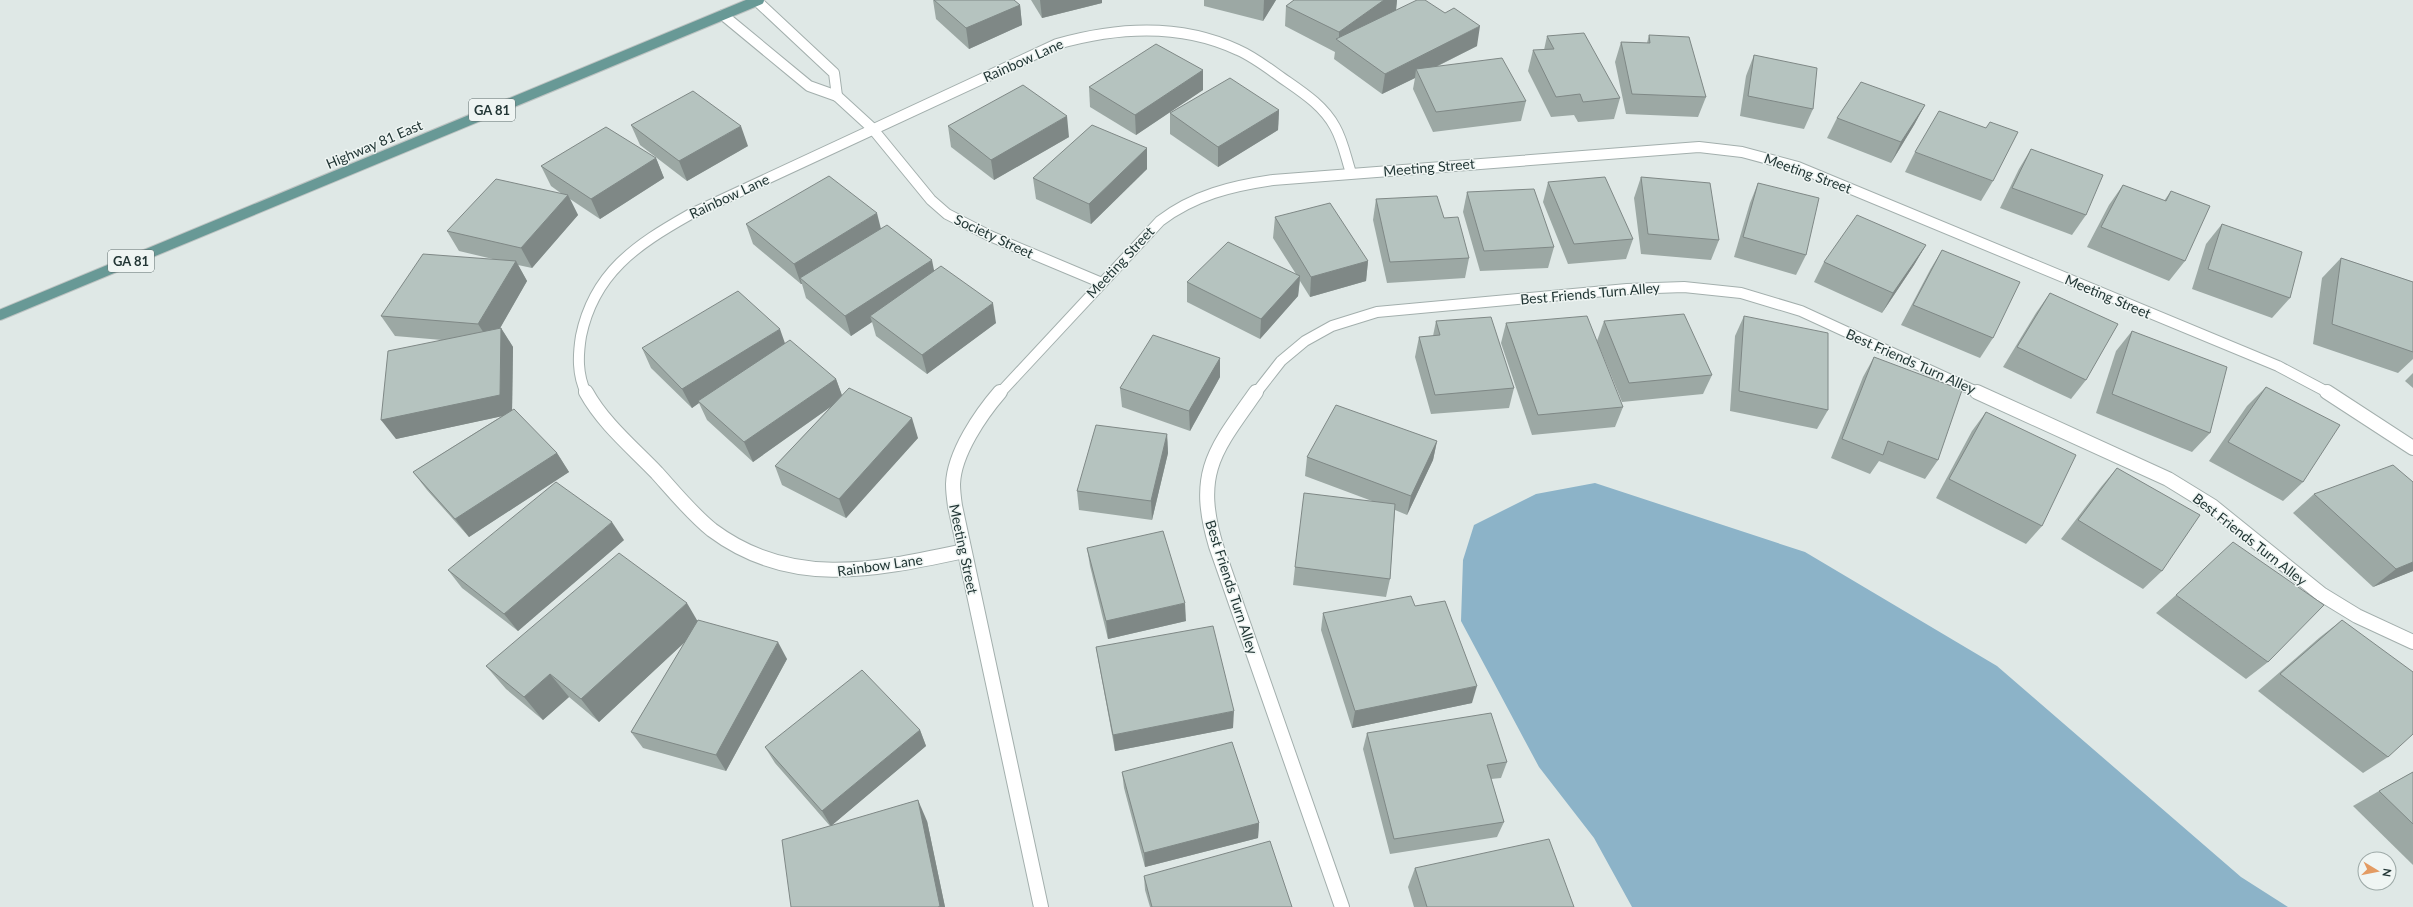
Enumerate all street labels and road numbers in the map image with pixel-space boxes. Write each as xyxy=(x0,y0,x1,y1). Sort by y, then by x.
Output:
street label: Rainbow Lane xyxy=(980,35,1066,85)
road number: GA 81 xyxy=(469,99,515,121)
street label: Highway 81 East xyxy=(323,116,425,172)
street label: Meeting Street xyxy=(1762,149,1854,197)
street label: Meeting Street xyxy=(1383,155,1475,179)
street label: Rainbow Lane xyxy=(686,170,772,222)
street label: Society Street xyxy=(952,210,1036,262)
street label: Meeting Street xyxy=(1083,223,1157,301)
road number: GA 81 xyxy=(108,250,154,272)
street label: Meeting Street xyxy=(2062,270,2154,322)
street label: Best Friends Turn Alley xyxy=(1519,278,1661,308)
street label: Best Friends Turn Alley xyxy=(1844,325,1979,398)
street label: Best Friends Turn Alley xyxy=(2190,489,2311,589)
street label: Meeting Street xyxy=(946,502,982,596)
street label: Best Friends Turn Alley xyxy=(1202,518,1262,657)
street label: Rainbow Lane xyxy=(836,551,924,579)

